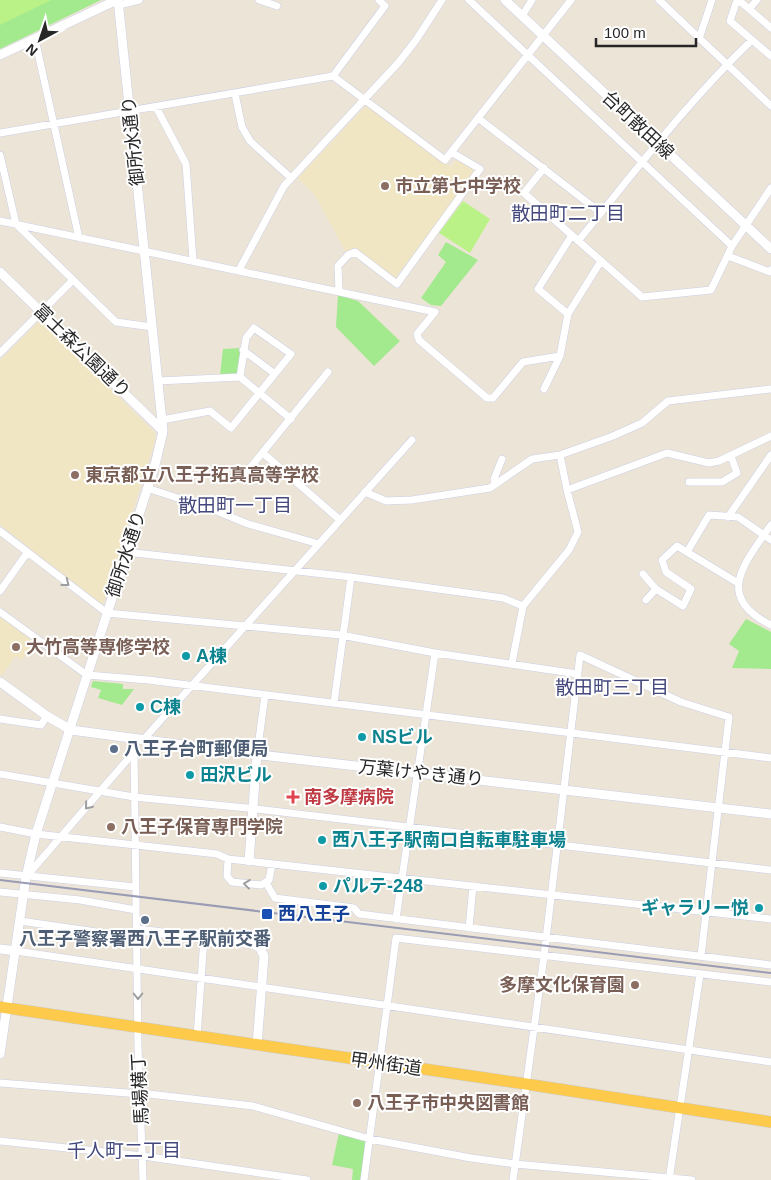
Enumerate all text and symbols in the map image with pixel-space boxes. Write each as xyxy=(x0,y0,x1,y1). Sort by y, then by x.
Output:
north arrow xyxy=(15,15,65,65)
scale bar xyxy=(596,15,696,47)
text: 100 m xyxy=(604,24,646,41)
text: N xyxy=(23,41,41,59)
street label: 台町散田線 xyxy=(598,87,678,163)
street label: 御所水通り xyxy=(118,95,148,187)
place label: 市立第七中学校 xyxy=(395,176,521,196)
marker: 市立第七中学校 xyxy=(379,180,391,192)
district label: 散田町二丁目 xyxy=(511,203,625,224)
street label: 富士森公園通り xyxy=(30,300,134,402)
place label: 東京都立八王子拓真高等学校 xyxy=(85,465,319,485)
marker: 東京都立八王子拓真高等学校 xyxy=(69,469,81,481)
district label: 散田町一丁目 xyxy=(178,495,292,516)
street label: 御所水通り xyxy=(103,508,149,600)
one-way arrow xyxy=(60,577,69,586)
place label: 大竹高等専修学校 xyxy=(26,637,170,657)
marker: 大竹高等専修学校 xyxy=(10,641,22,653)
place label: A棟 xyxy=(196,646,227,666)
marker: A棟 xyxy=(180,650,192,662)
district label: 散田町三丁目 xyxy=(555,677,669,698)
place label: C棟 xyxy=(150,697,181,717)
marker: C棟 xyxy=(134,701,146,713)
place label: NSビル xyxy=(372,727,433,747)
marker: NSビル xyxy=(356,731,368,743)
place label: 八王子台町郵便局 xyxy=(124,739,268,759)
marker: 八王子台町郵便局 xyxy=(108,743,120,755)
street label: 万葉けやき通り xyxy=(357,756,485,790)
place label: 田沢ビル xyxy=(200,765,272,785)
marker: 田沢ビル xyxy=(184,769,196,781)
place label: 南多摩病院 xyxy=(304,787,394,807)
marker: 南多摩病院 xyxy=(286,790,300,804)
one-way arrow xyxy=(86,800,94,809)
place label: 八王子保育専門学院 xyxy=(121,817,283,837)
marker: 八王子保育専門学院 xyxy=(105,821,117,833)
place label: 西八王子駅南口自転車駐車場 xyxy=(332,830,566,850)
marker: 西八王子駅南口自転車駐車場 xyxy=(316,834,328,846)
place label: パルテ-248 xyxy=(333,876,423,896)
one-way arrow xyxy=(243,879,252,889)
marker: パルテ-248 xyxy=(317,880,329,892)
place label: ギャラリー悦 xyxy=(641,898,749,918)
marker: ギャラリー悦 xyxy=(753,902,765,914)
place label: 西八王子 xyxy=(278,904,350,924)
marker: 西八王子 xyxy=(260,907,274,921)
marker: 八王子警察署西八王子駅前交番 xyxy=(139,914,151,926)
place label: 八王子警察署西八王子駅前交番 xyxy=(19,929,271,949)
place label: 多摩文化保育園 xyxy=(499,975,625,995)
marker: 多摩文化保育園 xyxy=(629,979,641,991)
one-way arrow xyxy=(133,993,143,1001)
street label: 甲州街道 xyxy=(349,1049,423,1079)
street label: 馬場横丁 xyxy=(128,1053,152,1125)
place label: 八王子市中央図書館 xyxy=(367,1093,529,1113)
marker: 八王子市中央図書館 xyxy=(351,1097,363,1109)
district label: 千人町二丁目 xyxy=(67,1140,181,1161)

